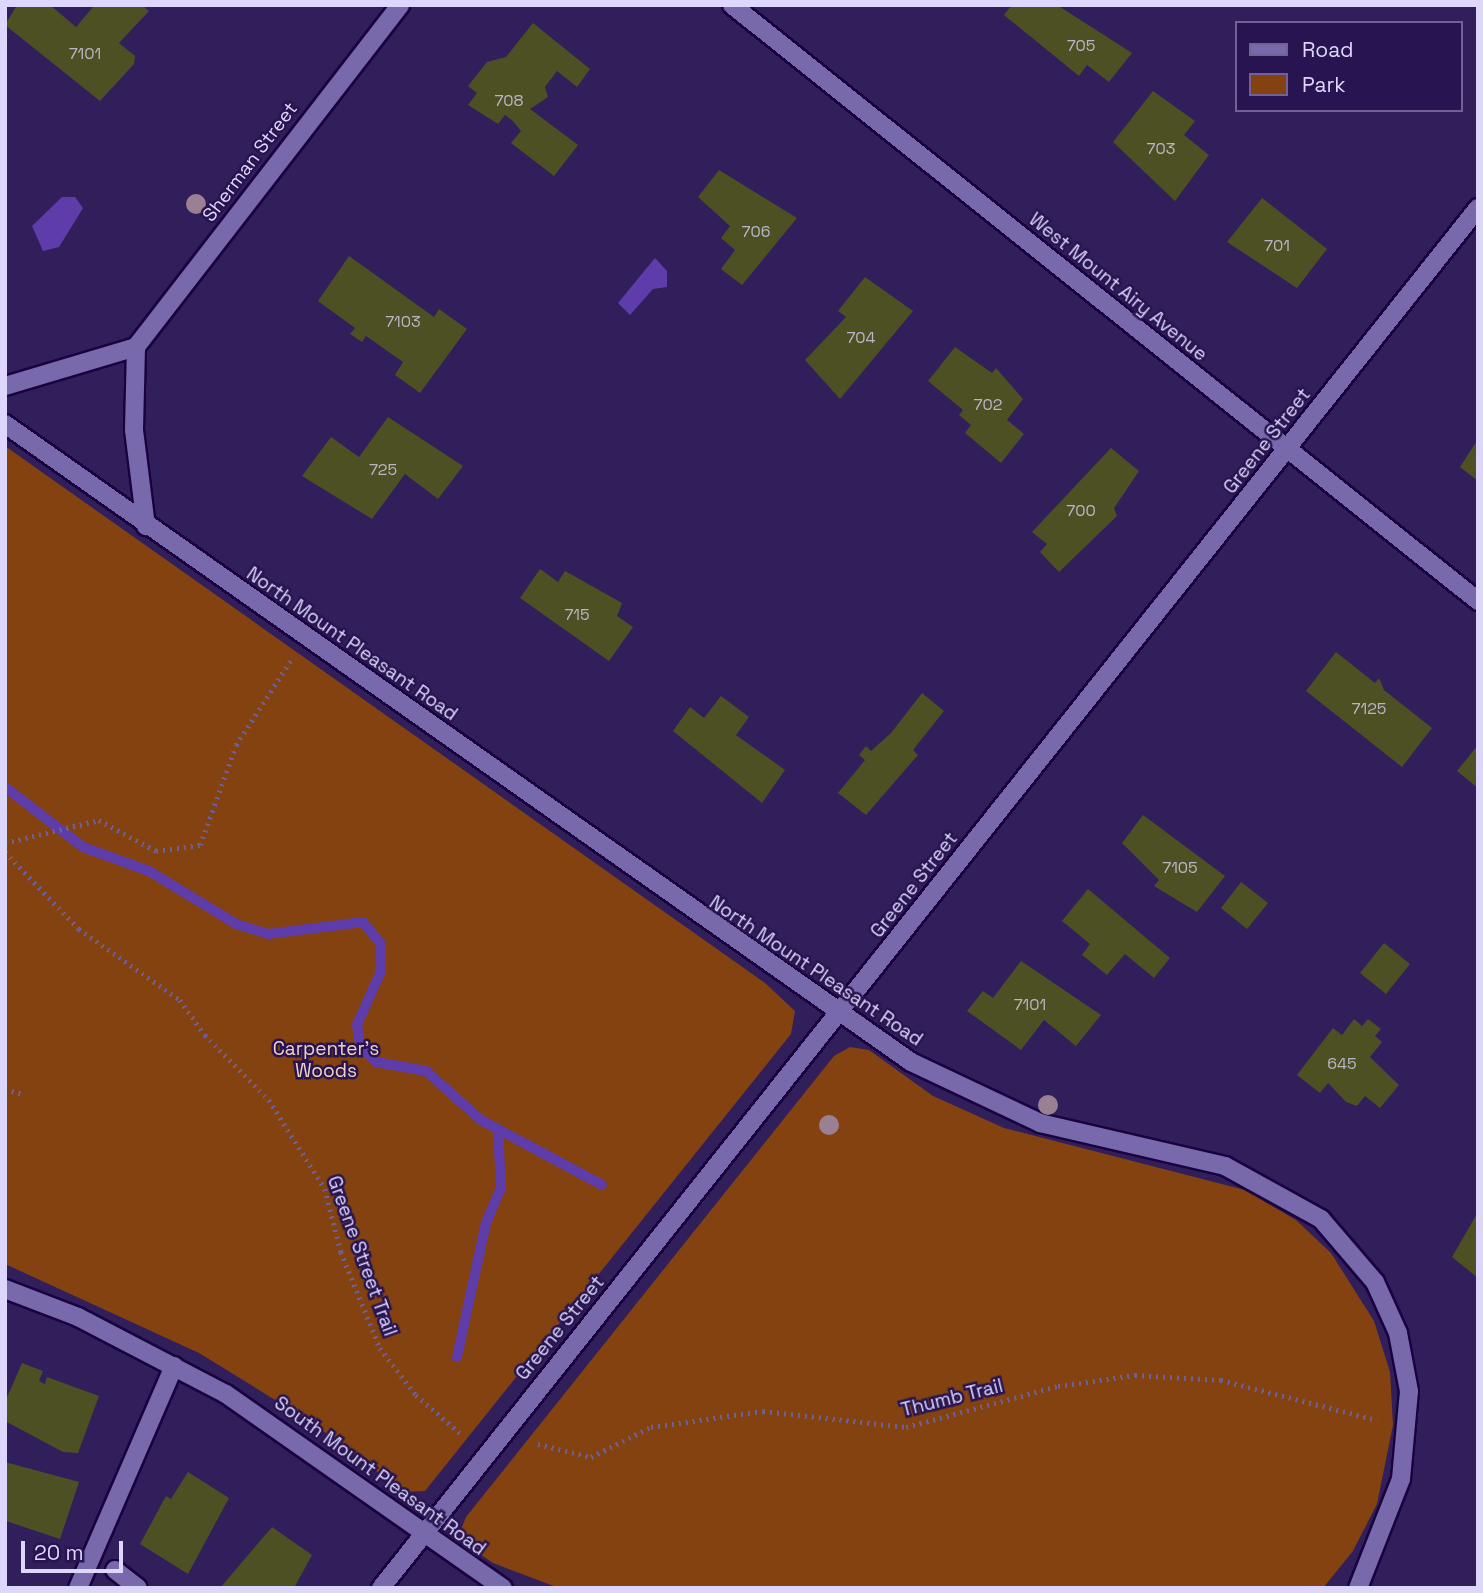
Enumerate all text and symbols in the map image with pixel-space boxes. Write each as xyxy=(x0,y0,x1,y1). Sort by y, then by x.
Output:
legend xyxy=(1234,21,1462,112)
house number: 705 xyxy=(1067,36,1095,56)
text: Road xyxy=(1302,36,1354,63)
house number: 7101 xyxy=(69,44,101,64)
text: Park xyxy=(1302,71,1346,98)
house number: 708 xyxy=(494,91,524,111)
street label: Sherman Street xyxy=(198,98,302,226)
house number: 703 xyxy=(1147,139,1175,159)
street label: West Mount Airy Avenue xyxy=(1024,208,1212,366)
house number: 706 xyxy=(742,222,770,242)
house number: 701 xyxy=(1264,236,1290,256)
house number: 7103 xyxy=(385,312,421,332)
house number: 704 xyxy=(846,328,876,348)
street label: Greene Street xyxy=(1219,384,1315,498)
house number: 702 xyxy=(974,395,1002,415)
house number: 725 xyxy=(369,460,397,480)
house number: 700 xyxy=(1066,501,1096,521)
street label: North Mount Pleasant Road xyxy=(242,562,462,726)
house number: 715 xyxy=(564,605,590,625)
house number: 7125 xyxy=(1352,699,1386,719)
street label: Greene Street xyxy=(866,828,962,942)
house number: 7105 xyxy=(1162,858,1198,878)
street label: North Mount Pleasant Road xyxy=(705,891,927,1051)
house number: 7101 xyxy=(1014,995,1046,1015)
park label: Carpenter's Woods xyxy=(273,1038,379,1082)
house number: 645 xyxy=(1327,1054,1357,1074)
street label: Greene Street Trail xyxy=(322,1173,402,1339)
street label: Greene Street xyxy=(511,1271,609,1385)
street label: Thumb Trail xyxy=(899,1374,1005,1422)
street label: South Mount Pleasant Road xyxy=(270,1392,490,1560)
scale bar xyxy=(24,1526,126,1570)
text: 20 m xyxy=(34,1539,84,1566)

